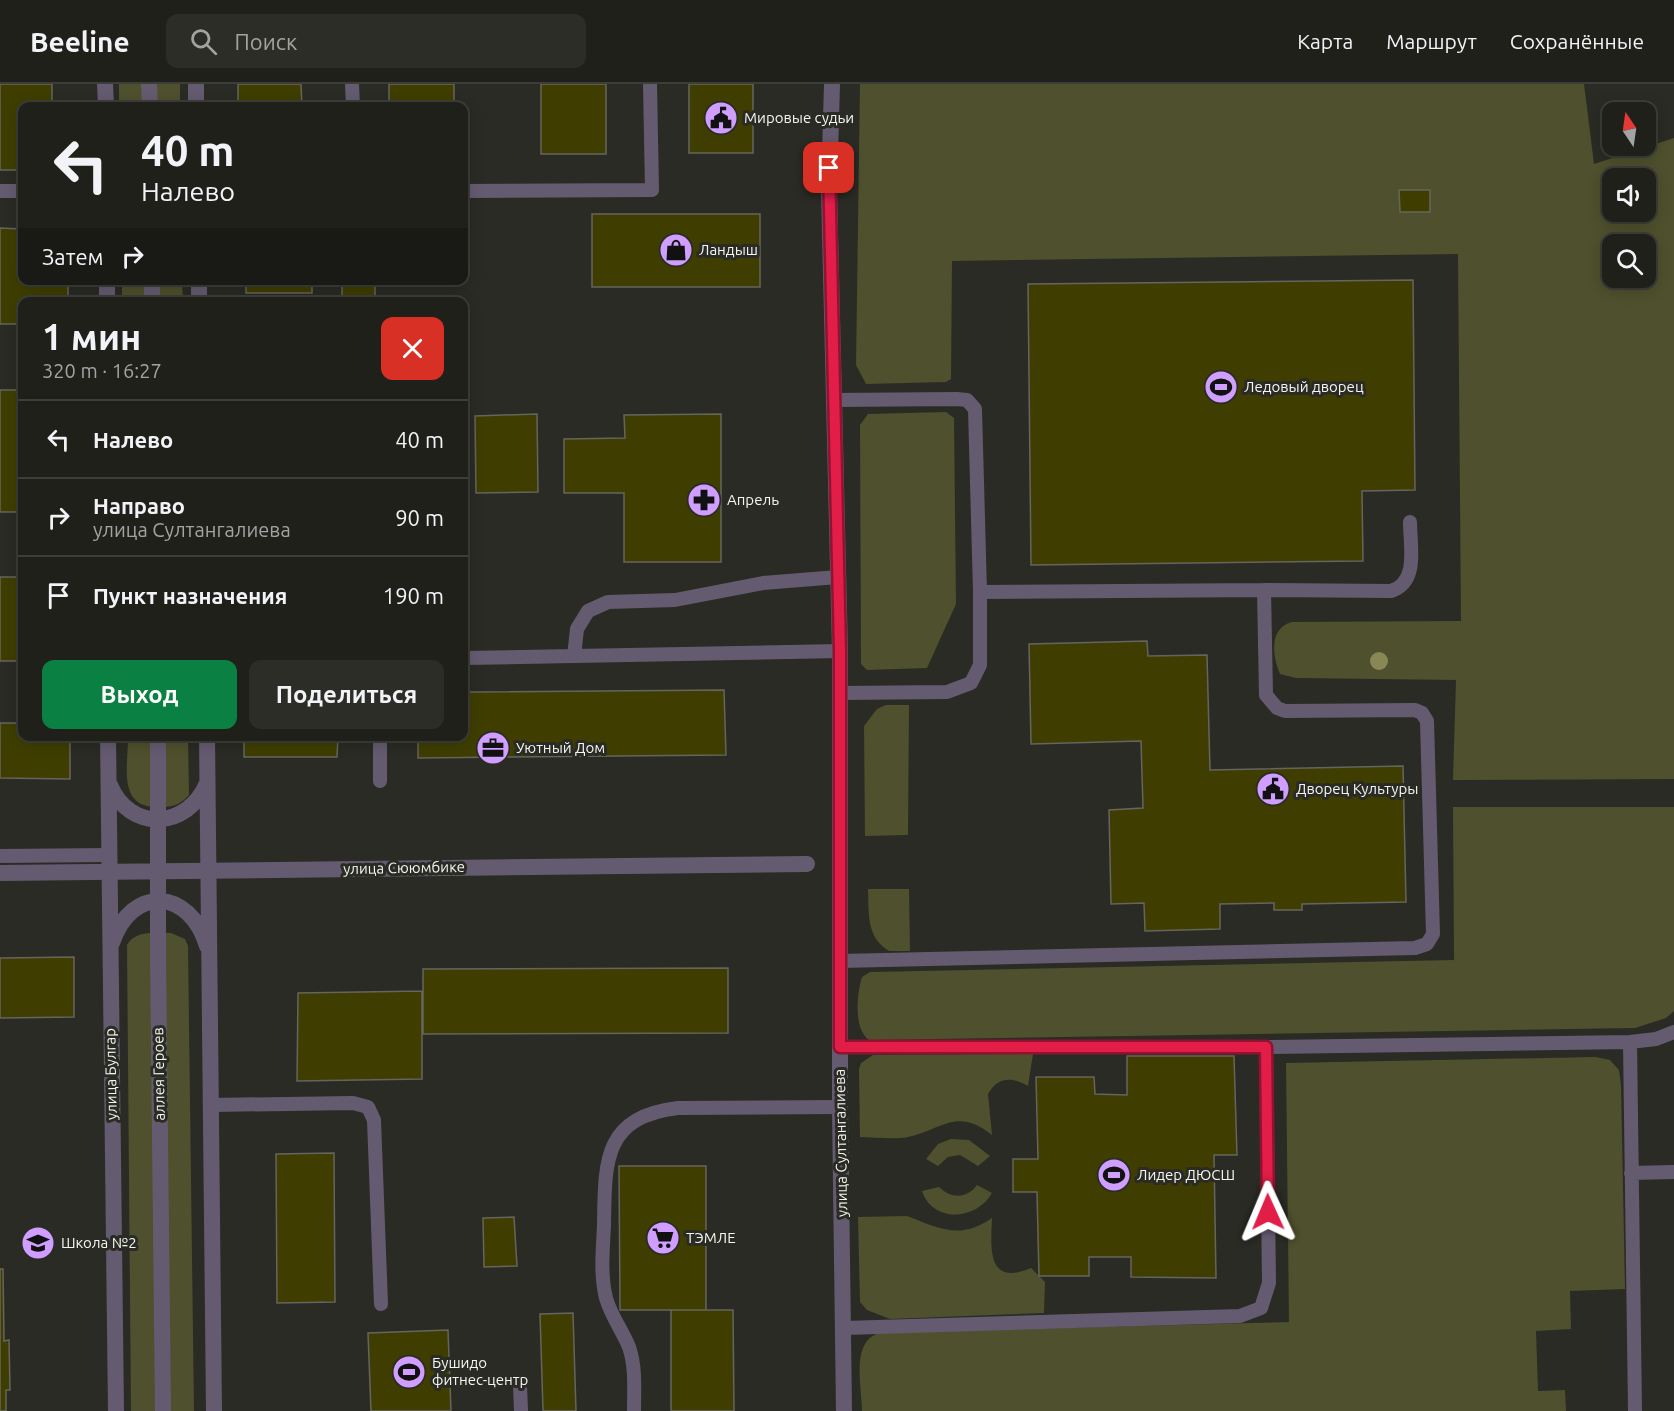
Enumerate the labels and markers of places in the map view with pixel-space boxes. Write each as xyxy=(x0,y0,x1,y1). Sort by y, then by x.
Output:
public building icon: Мировые судьи xyxy=(703,100,739,136)
place label: Мировые судьи xyxy=(744,109,854,126)
pin xyxy=(803,142,854,193)
shop icon: Ландыш xyxy=(658,232,694,268)
place label: Ландыш xyxy=(699,241,758,258)
sports icon: Ледовый дворец xyxy=(1203,369,1239,405)
place label: Ледовый дворец xyxy=(1244,378,1364,395)
pharmacy icon: Апрель xyxy=(686,482,722,518)
place label: Апрель xyxy=(727,491,779,508)
office icon: Уютный Дом xyxy=(475,730,511,766)
place label: Уютный Дом xyxy=(516,739,605,756)
public building icon: Дворец Культуры xyxy=(1255,771,1291,807)
place label: Дворец Культуры xyxy=(1296,780,1418,797)
sports icon: Лидер ДЮСШ xyxy=(1096,1157,1132,1193)
place label: Лидер ДЮСШ xyxy=(1137,1166,1235,1183)
supermarket icon: ТЭМЛЕ xyxy=(645,1220,681,1256)
school or university icon: Школа №2 xyxy=(20,1225,56,1261)
place label: ТЭМЛЕ xyxy=(686,1229,736,1246)
place label: Школа №2 xyxy=(61,1234,137,1251)
sports icon: Бушидо фитнес-центр xyxy=(391,1354,427,1390)
place label: Бушидо фитнес-центр xyxy=(432,1354,528,1388)

